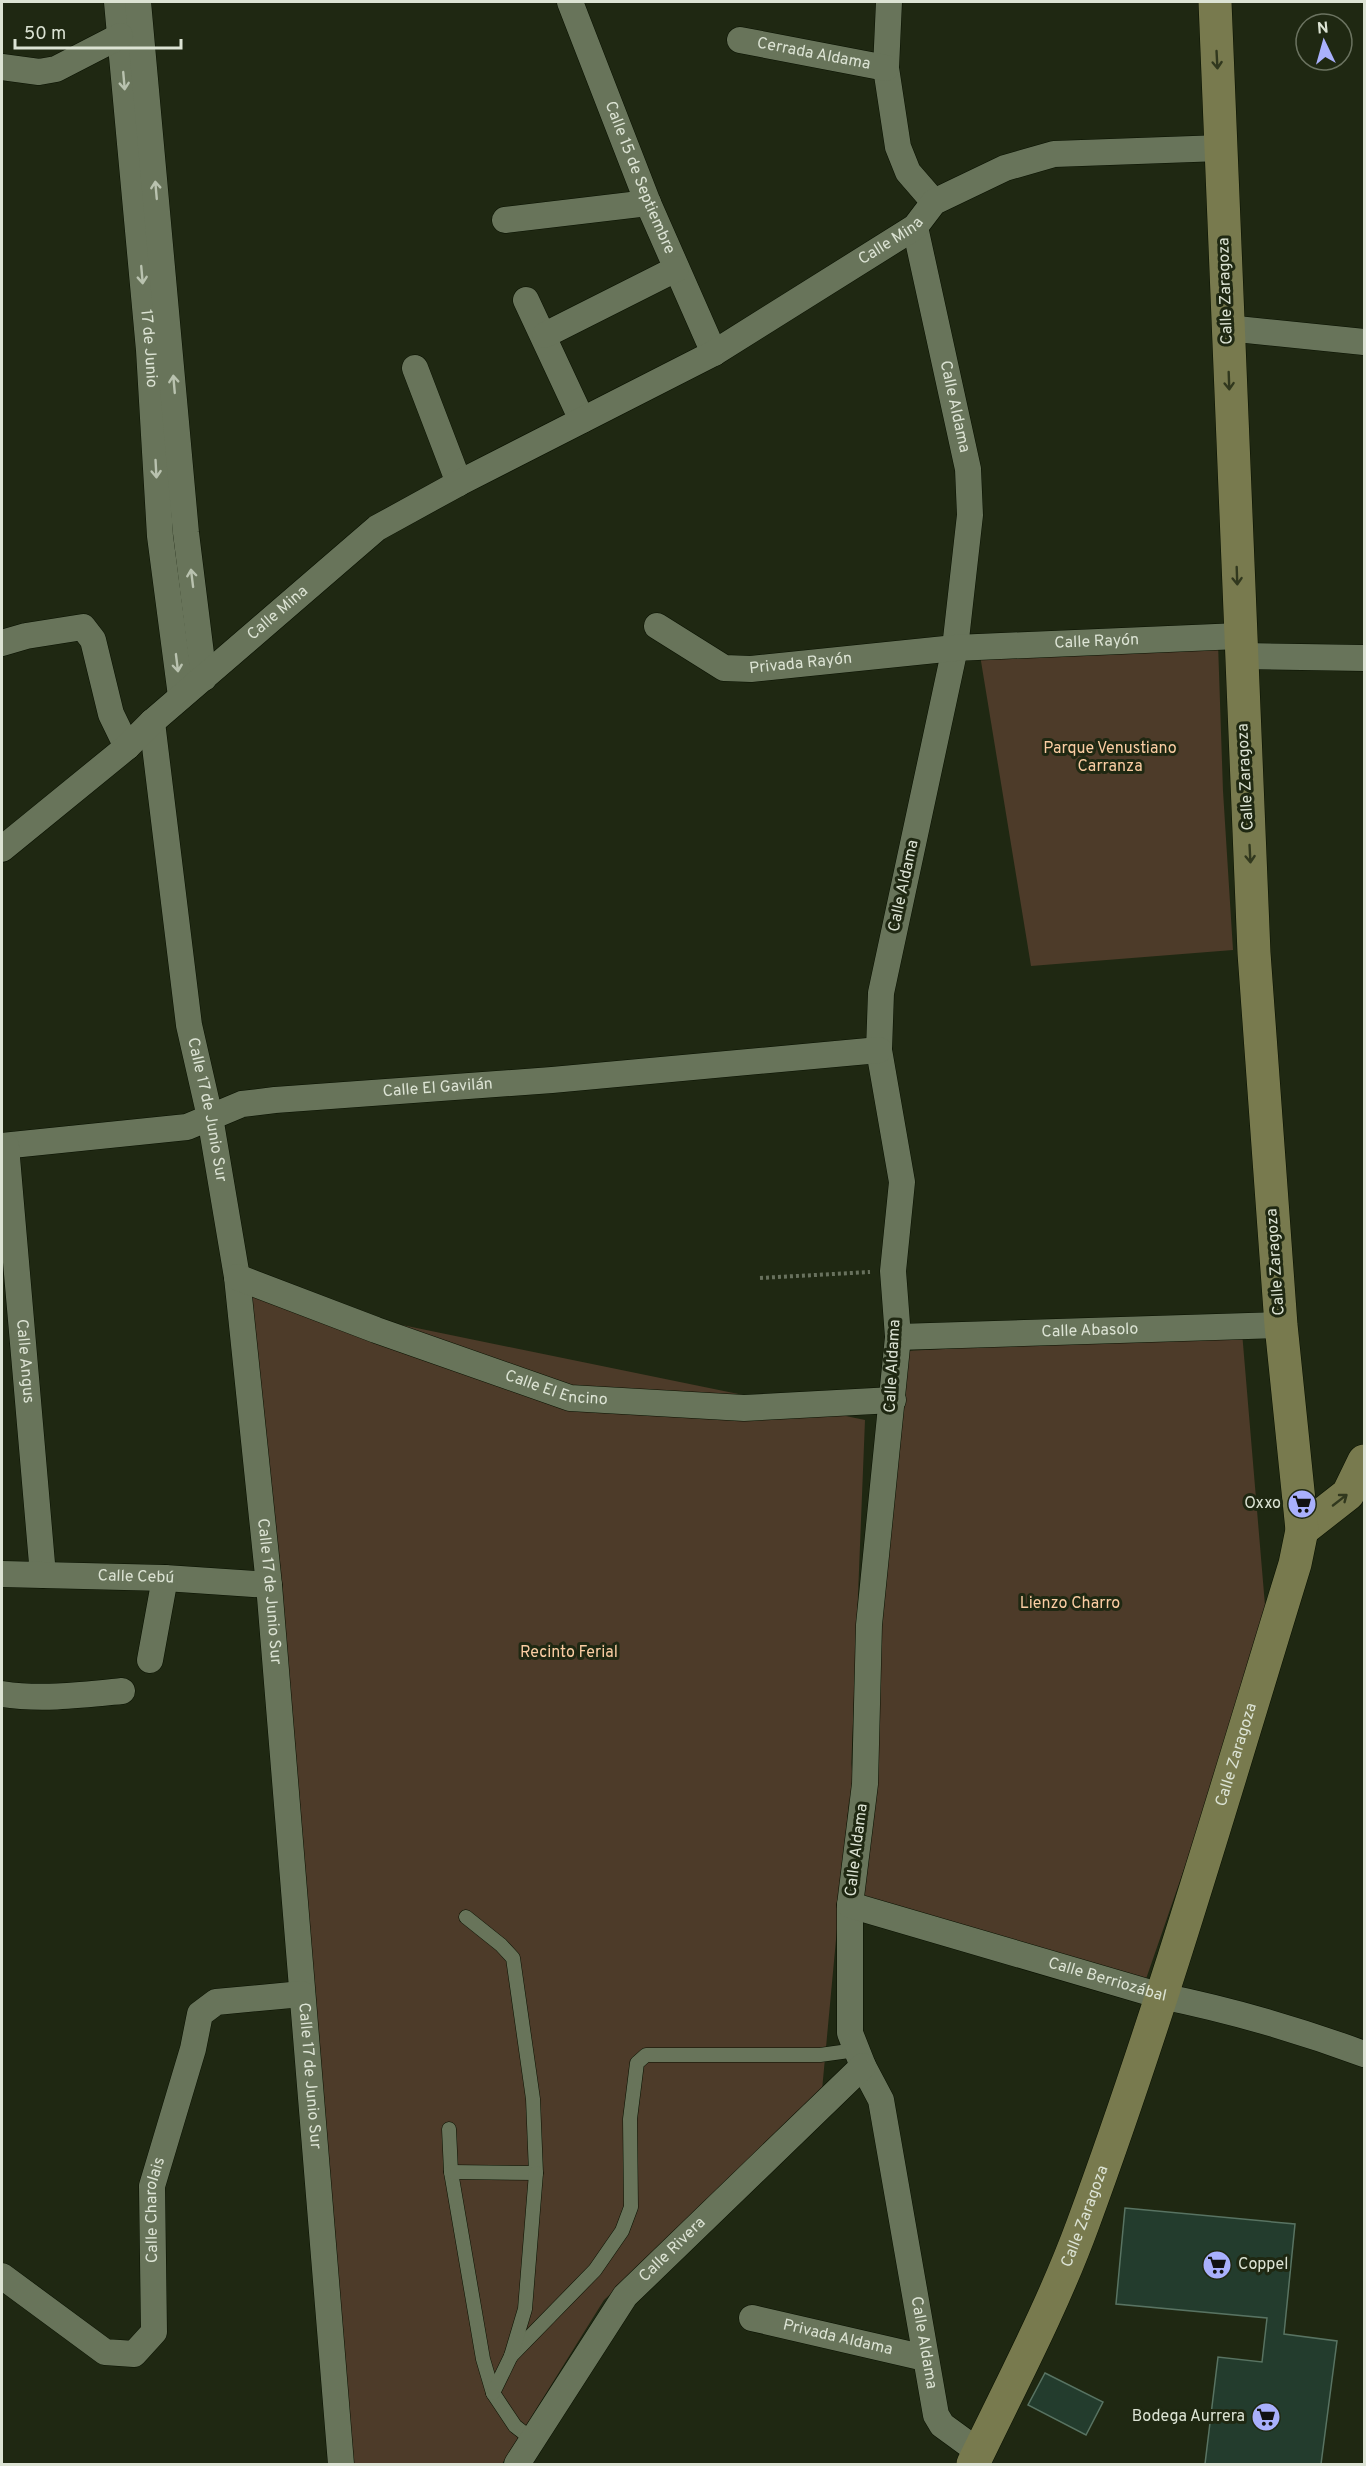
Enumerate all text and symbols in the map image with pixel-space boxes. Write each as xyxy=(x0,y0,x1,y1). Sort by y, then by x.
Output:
scale bar xyxy=(15,12,182,50)
north arrow xyxy=(1294,12,1354,72)
text: N xyxy=(1316,19,1329,40)
text: 50 m xyxy=(24,23,66,46)
street label: Cerrada Aldama xyxy=(755,33,872,75)
one-way arrow xyxy=(1212,49,1223,69)
one-way arrow xyxy=(119,70,130,90)
street label: Calle 15 de Septiembre xyxy=(600,99,679,257)
one-way arrow xyxy=(150,181,161,201)
street label: Calle Mina xyxy=(855,214,929,270)
street label: Calle Zaragoza xyxy=(1214,237,1238,345)
one-way arrow xyxy=(137,264,148,284)
street label: 17 de Junio xyxy=(135,308,161,388)
street label: Calle Aldama xyxy=(935,359,974,455)
one-way arrow xyxy=(1223,370,1235,390)
one-way arrow xyxy=(168,375,179,395)
one-way arrow xyxy=(151,459,162,479)
one-way arrow xyxy=(1231,565,1242,585)
one-way arrow xyxy=(186,569,197,589)
street label: Calle Mina xyxy=(243,582,313,645)
street label: Calle Rayón xyxy=(1054,630,1139,654)
street label: Privada Rayón xyxy=(748,649,853,679)
one-way arrow xyxy=(172,653,183,673)
street label: Calle Zaragoza xyxy=(1233,723,1259,831)
park label: Parque Venustiano Carranza xyxy=(1043,739,1177,777)
street label: Calle Aldama xyxy=(884,838,924,934)
one-way arrow xyxy=(1244,844,1255,864)
street label: Calle 17 de Junio Sur xyxy=(182,1036,231,1184)
street label: Calle El Gavilán xyxy=(382,1074,494,1102)
street label: Calle Zaragoza xyxy=(1262,1208,1290,1316)
street label: Calle Angus xyxy=(11,1318,38,1404)
street label: Calle Aldama xyxy=(881,1319,905,1413)
street label: Calle Abasolo xyxy=(1041,1319,1139,1342)
street label: Calle El Encino xyxy=(502,1366,608,1410)
supermarket icon: Oxxo xyxy=(1286,1488,1318,1520)
place label: Oxxo xyxy=(1244,1494,1281,1514)
one-way arrow xyxy=(1331,1494,1347,1507)
street label: Calle 17 de Junio Sur xyxy=(252,1517,285,1665)
street label: Calle Cebú xyxy=(97,1566,175,1589)
park label: Lienzo Charro xyxy=(1020,1594,1120,1614)
park label: Recinto Ferial xyxy=(520,1643,618,1663)
street label: Calle Zaragoza xyxy=(1212,1700,1262,1809)
street label: Calle Aldama xyxy=(841,1802,873,1898)
street label: Calle Berriozábal xyxy=(1046,1953,1168,2007)
street label: Calle 17 de Junio Sur xyxy=(293,2002,325,2150)
street label: Calle Charolais xyxy=(141,2155,170,2263)
street label: Calle Zaragoza xyxy=(1057,2163,1113,2270)
street label: Calle Rivera xyxy=(635,2213,710,2287)
supermarket icon: Coppel xyxy=(1201,2249,1233,2281)
place label: Coppel xyxy=(1238,2255,1288,2275)
street label: Calle Aldama xyxy=(905,2295,941,2391)
street label: Privada Aldama xyxy=(781,2315,895,2360)
supermarket icon: Bodega Aurrera xyxy=(1250,2401,1282,2433)
place label: Bodega Aurrera xyxy=(1132,2407,1245,2427)

